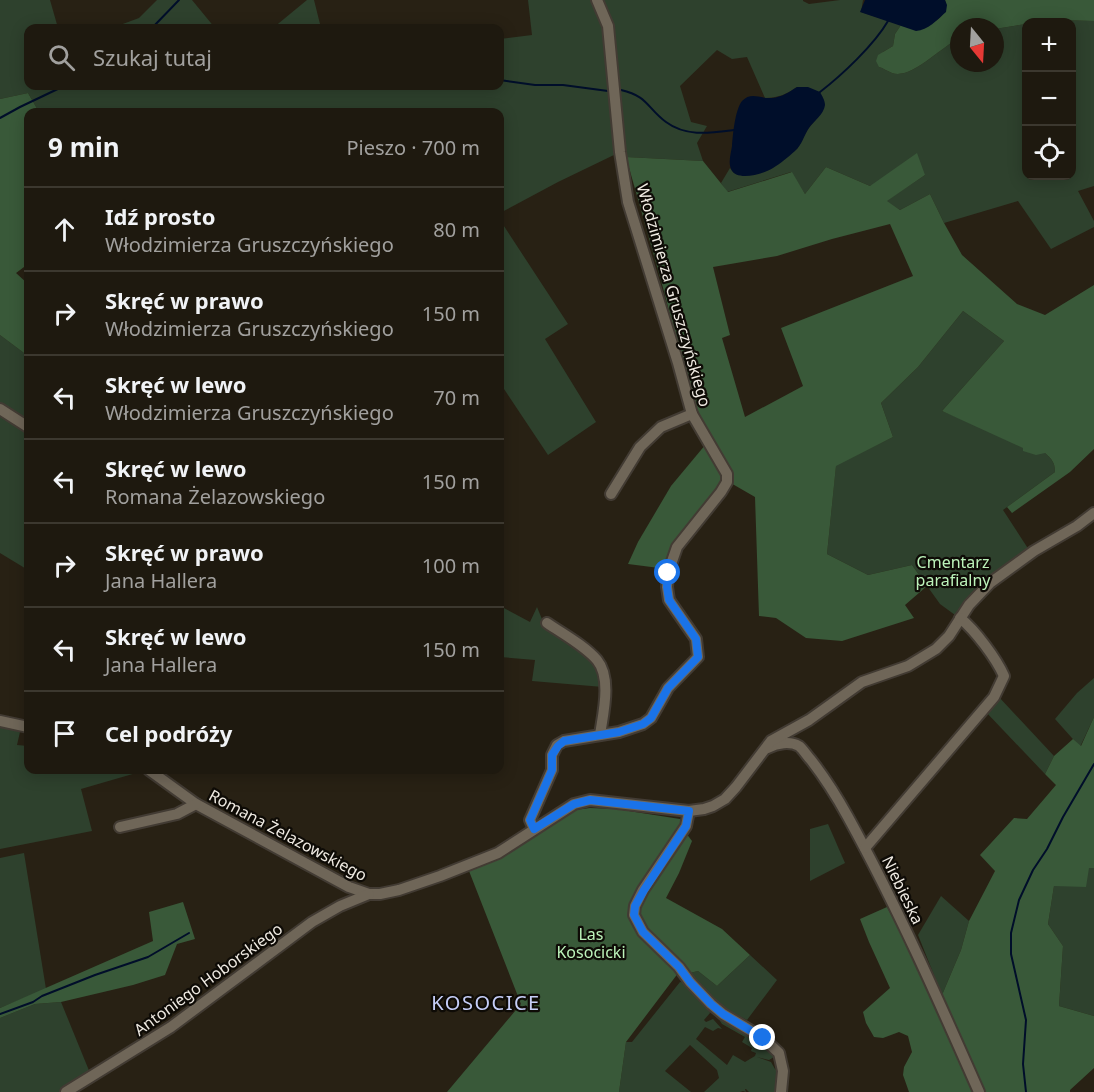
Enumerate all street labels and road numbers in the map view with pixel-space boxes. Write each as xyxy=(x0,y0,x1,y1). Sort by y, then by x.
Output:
street label: Włodzimierza Gruszczyńskiego xyxy=(632,181,716,409)
street label: Romana Żelazowskiego xyxy=(205,784,371,886)
street label: Niebieska xyxy=(877,852,929,928)
street label: Antoniego Hoborskiego xyxy=(129,918,287,1040)

